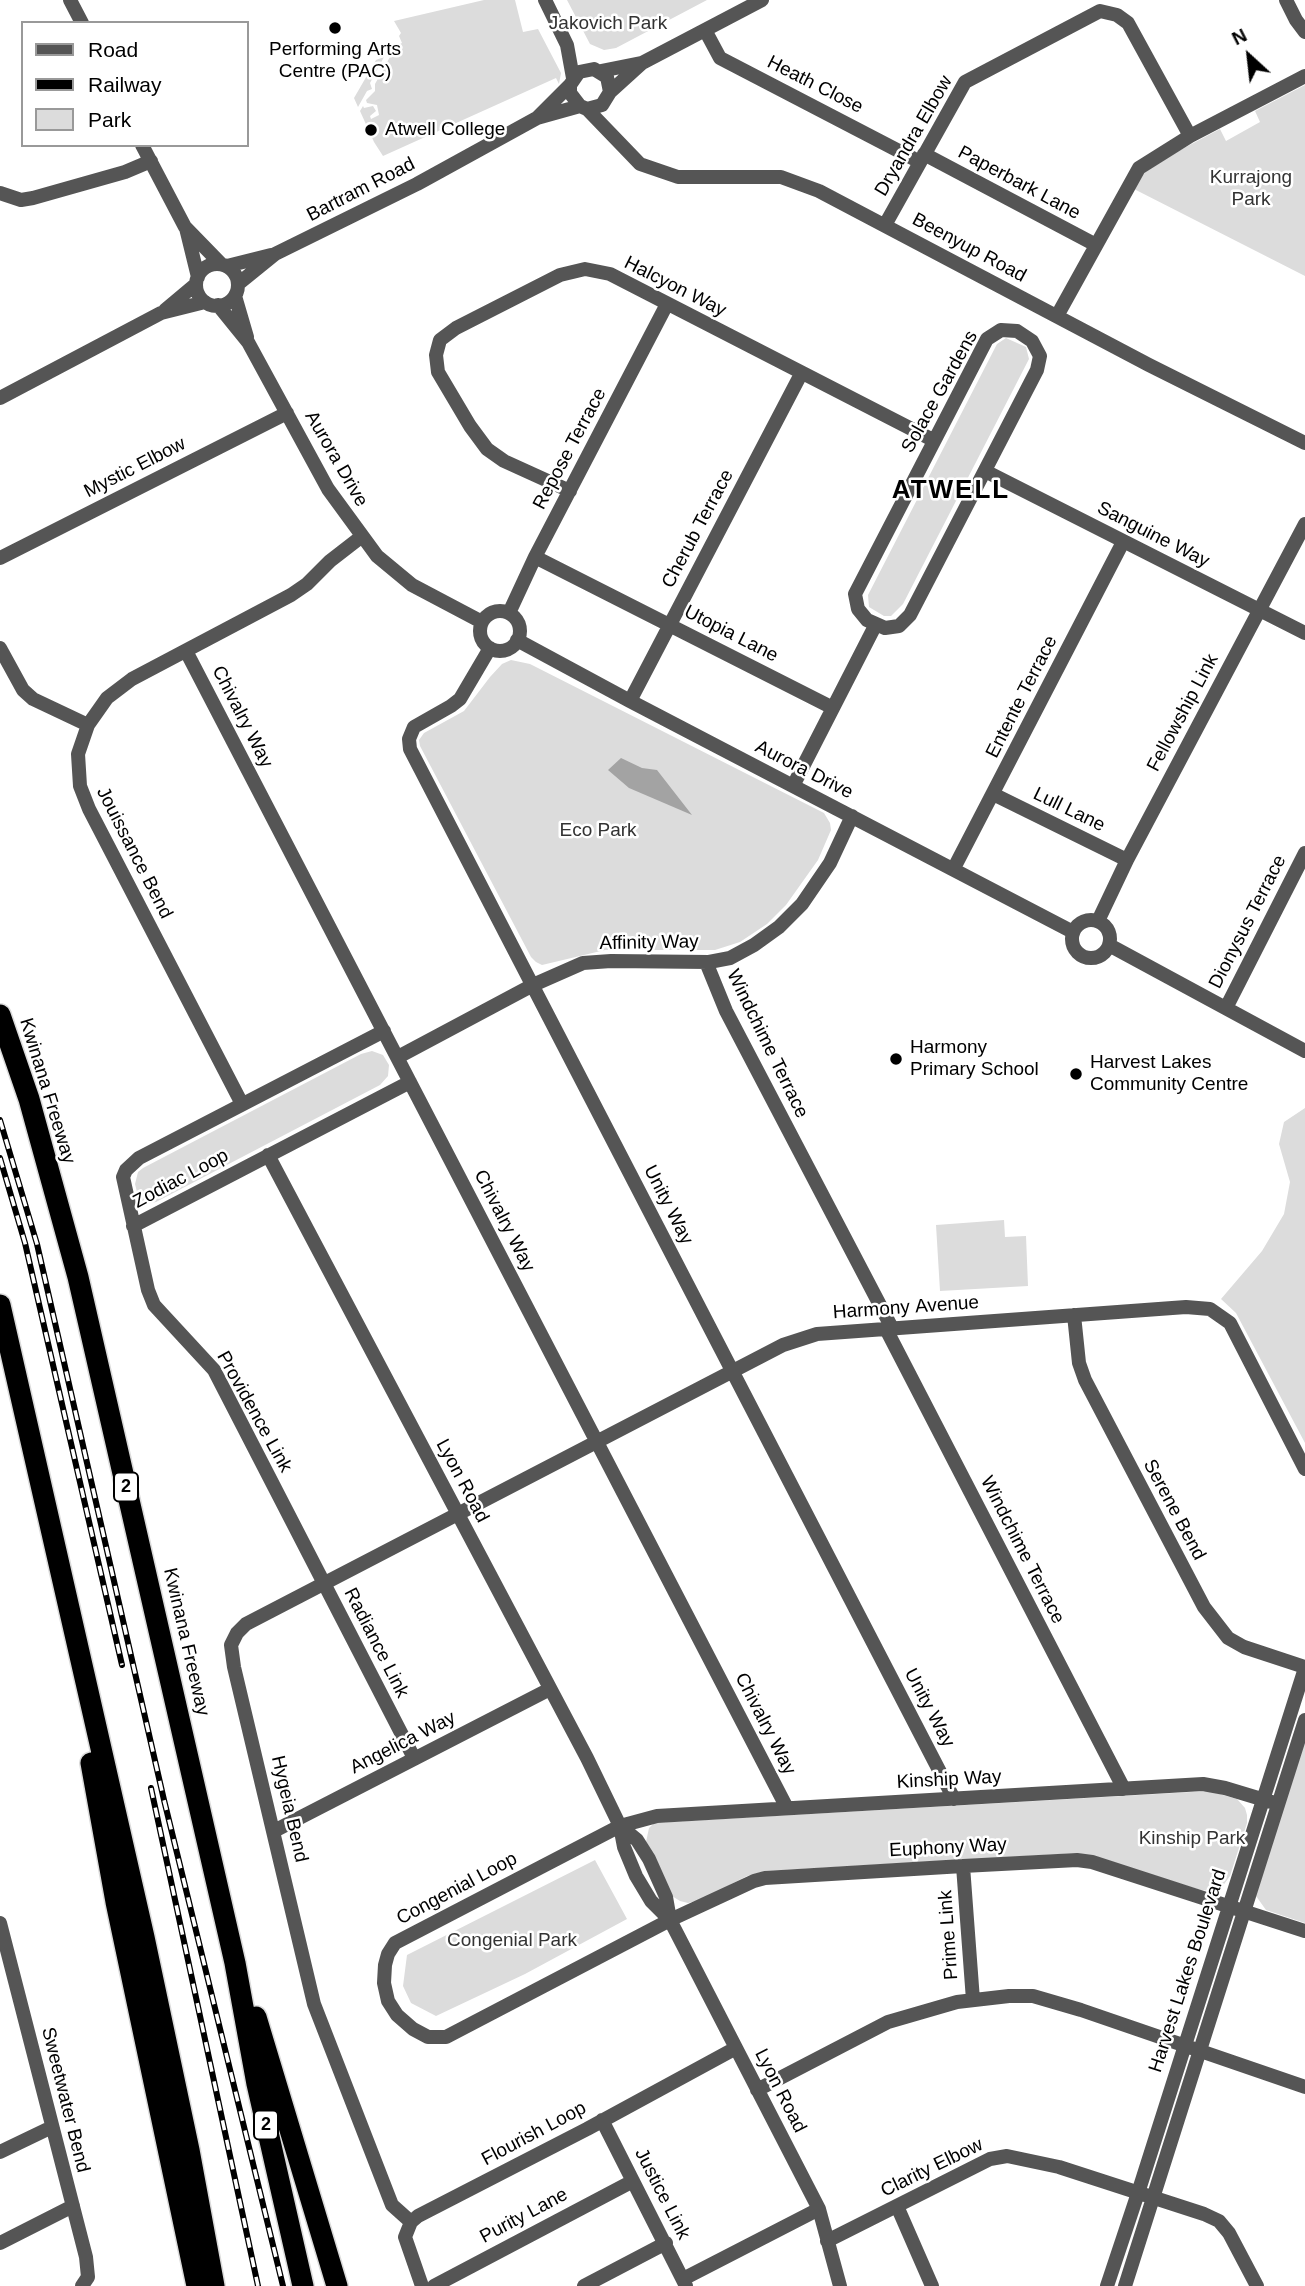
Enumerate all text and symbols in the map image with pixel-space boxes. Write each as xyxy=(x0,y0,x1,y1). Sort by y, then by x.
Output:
park label: Jakovich Park xyxy=(549,13,667,35)
marker: Performing Arts Centre (PAC) xyxy=(327,20,343,36)
legend xyxy=(21,21,248,147)
north arrow xyxy=(1214,21,1284,91)
text: N xyxy=(1228,24,1250,49)
text: Road xyxy=(88,38,138,61)
place label: Performing Arts Centre (PAC) xyxy=(269,39,401,83)
street label: Heath Close xyxy=(763,51,867,119)
street label: Dryandra Elbow xyxy=(870,72,958,200)
text: Railway xyxy=(88,73,162,96)
text: Park xyxy=(88,108,131,131)
place label: Atwell College xyxy=(385,119,505,141)
marker: Atwell College xyxy=(363,122,379,138)
street label: Paperbark Lane xyxy=(954,141,1084,225)
street label: Bartram Road xyxy=(303,153,419,227)
park label: Kurrajong Park xyxy=(1210,167,1292,211)
street label: Beenyup Road xyxy=(908,208,1030,288)
street label: Halcyon Way xyxy=(620,252,730,322)
street label: Solace Gardens xyxy=(897,327,983,457)
street label: Repose Terrace xyxy=(528,384,612,514)
street label: Aurora Drive xyxy=(299,407,373,511)
street label: Mystic Elbow xyxy=(80,433,190,503)
street label: Cherub Terrace xyxy=(657,466,739,592)
district label: ATWELL xyxy=(893,475,1009,507)
street label: Sanguine Way xyxy=(1093,497,1213,573)
street label: Utopia Lane xyxy=(680,601,782,667)
street label: Entente Terrace xyxy=(981,632,1063,762)
street label: Fellowship Link xyxy=(1142,650,1224,776)
street label: Chivalry Way xyxy=(207,662,277,772)
street label: Aurora Drive xyxy=(751,736,857,804)
street label: Jouissance Bend xyxy=(91,783,177,923)
street label: Lull Lane xyxy=(1029,783,1109,837)
park label: Eco Park xyxy=(559,820,637,842)
street label: Dionysus Terrace xyxy=(1205,851,1291,993)
street label: Affinity Way xyxy=(599,931,699,955)
street label: Windchime Terrace xyxy=(721,966,813,1122)
street label: Kwinana Freeway xyxy=(14,1015,80,1167)
place label: Harmony Primary School xyxy=(910,1037,1039,1081)
marker: Harmony Primary School xyxy=(888,1051,904,1067)
place label: Harvest Lakes Community Centre xyxy=(1090,1052,1248,1096)
marker: Harvest Lakes Community Centre xyxy=(1068,1066,1084,1082)
street label: Zodiac Loop xyxy=(129,1144,233,1214)
street label: Unity Way xyxy=(638,1162,698,1248)
street label: Chivalry Way xyxy=(469,1166,539,1276)
street label: Harmony Avenue xyxy=(832,1292,980,1324)
street label: Providence Link xyxy=(211,1347,297,1477)
street label: Lyon Road xyxy=(431,1435,493,1527)
street label: Serene Bend xyxy=(1138,1456,1210,1564)
road number: 2 xyxy=(114,1472,138,1502)
street label: Windchime Terrace xyxy=(975,1472,1069,1628)
street label: Kwinana Freeway xyxy=(158,1566,214,1718)
street label: Radiance Link xyxy=(339,1584,413,1702)
street label: Unity Way xyxy=(899,1665,959,1751)
street label: Chivalry Way xyxy=(730,1669,800,1779)
street label: Angelica Way xyxy=(346,1707,460,1779)
street label: Hygeia Bend xyxy=(266,1753,312,1865)
street label: Kinship Way xyxy=(896,1766,1002,1794)
park label: Kinship Park xyxy=(1139,1828,1245,1850)
street label: Euphony Way xyxy=(889,1834,1007,1862)
street label: Congenial Loop xyxy=(393,1848,521,1930)
street label: Harvest Lakes Boulevard xyxy=(1144,1867,1232,2075)
street label: Prime Link xyxy=(934,1889,964,1981)
park label: Congenial Park xyxy=(447,1930,577,1952)
street label: Sweetwater Bend xyxy=(36,2025,94,2175)
street label: Lyon Road xyxy=(749,2045,811,2137)
street label: Flourish Loop xyxy=(478,2097,590,2171)
road number: 2 xyxy=(254,2110,278,2140)
street label: Clarity Elbow xyxy=(877,2133,987,2203)
street label: Justice Link xyxy=(629,2145,695,2243)
street label: Purity Lane xyxy=(476,2183,572,2249)

